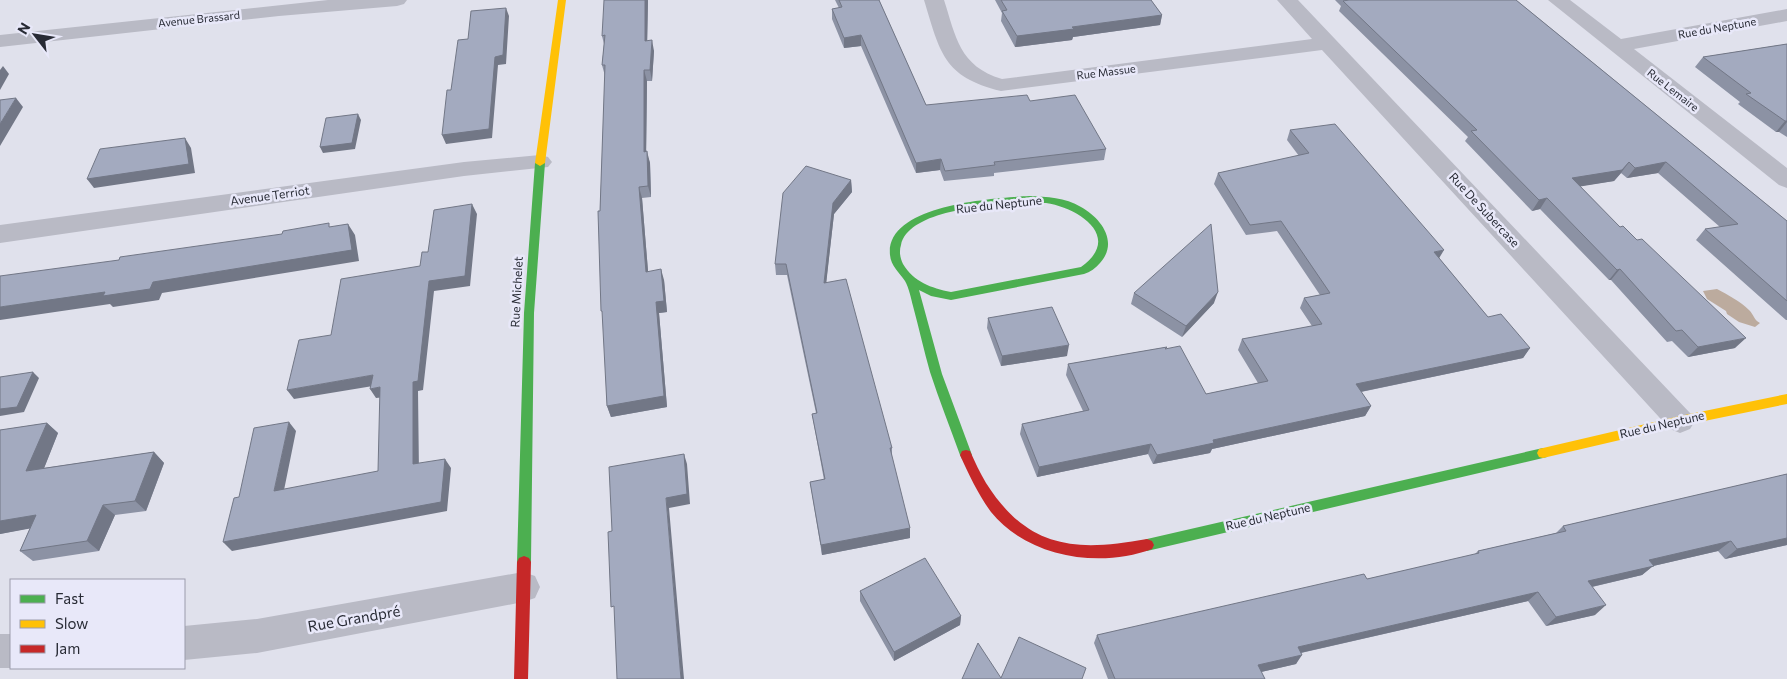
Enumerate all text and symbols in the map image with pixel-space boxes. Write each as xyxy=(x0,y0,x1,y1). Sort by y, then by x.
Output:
street label: Avenue Brassard xyxy=(157,8,241,29)
north arrow xyxy=(10,10,60,60)
street label: Rue du Neptune xyxy=(1677,14,1757,41)
text: N xyxy=(13,19,33,37)
street label: Rue Massue xyxy=(1076,61,1136,82)
street label: Rue Lemaire xyxy=(1645,66,1702,114)
street label: Rue De Subercase xyxy=(1447,169,1523,249)
street label: Avenue Terriot xyxy=(229,182,311,208)
street label: Rue du Neptune xyxy=(955,193,1043,215)
street label: Rue Michelet xyxy=(507,256,525,328)
street label: Rue du Neptune xyxy=(1618,407,1705,441)
street label: Rue du Neptune xyxy=(1224,499,1311,533)
legend xyxy=(10,579,185,669)
text: Fast xyxy=(55,589,84,607)
street label: Rue Grandpré xyxy=(306,601,402,635)
text: Slow xyxy=(55,614,88,632)
text: Jam xyxy=(55,639,80,657)

